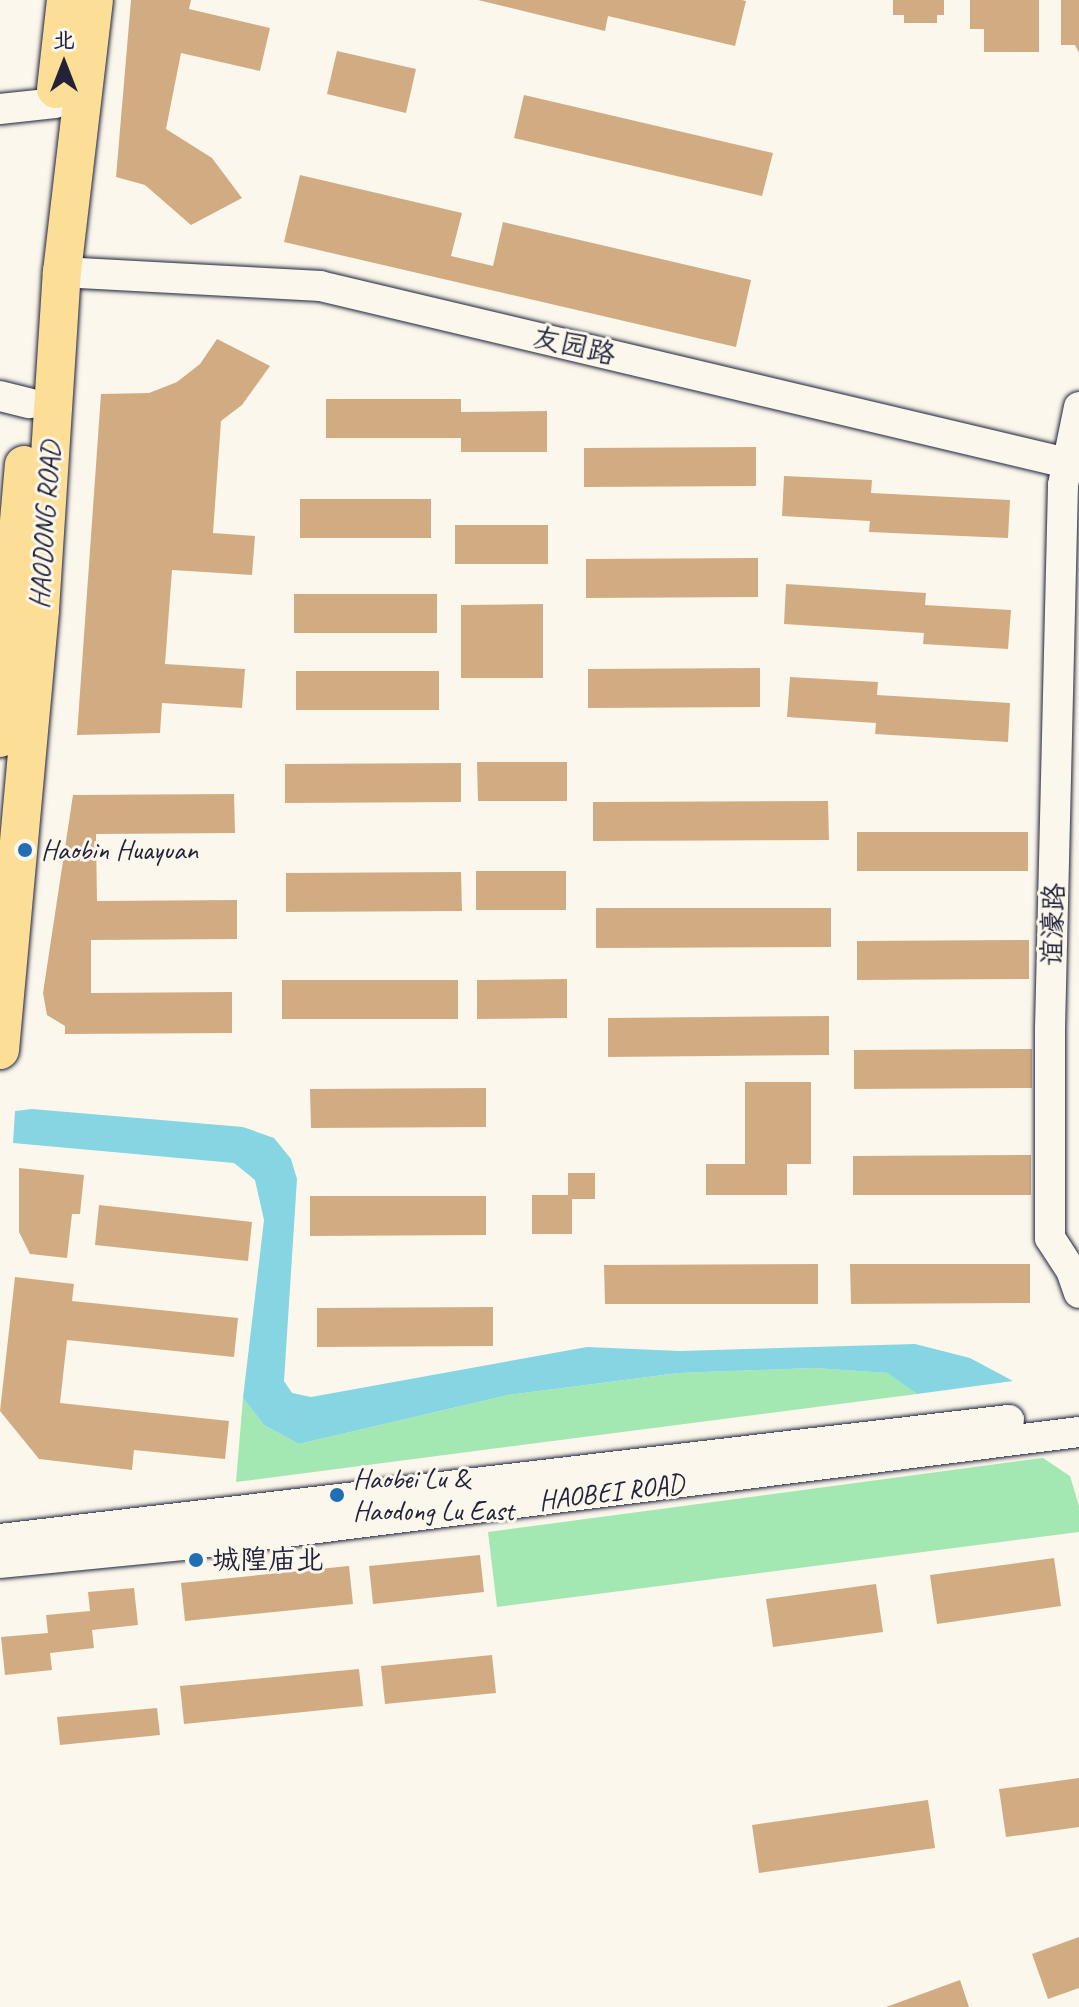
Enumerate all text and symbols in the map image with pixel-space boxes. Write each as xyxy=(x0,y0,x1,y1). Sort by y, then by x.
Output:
north arrow xyxy=(24,24,104,104)
text: 北 xyxy=(53,26,75,54)
street label: 友园路 xyxy=(529,320,619,372)
street label: HAODONG ROAD xyxy=(22,440,68,610)
place label: Haobin Huayuan xyxy=(41,833,198,867)
marker: Haobin Huayuan xyxy=(16,841,34,859)
street label: 谊濠路 xyxy=(1035,882,1071,968)
place label: Haobei Lu & Haodong Lu East xyxy=(353,1462,515,1528)
street label: HAOBEI ROAD xyxy=(535,1466,687,1518)
marker: Haobei Lu & Haodong Lu East xyxy=(328,1486,346,1504)
place label: 城隍庙北 xyxy=(212,1543,324,1577)
marker: 城隍庙北 xyxy=(187,1551,205,1569)

